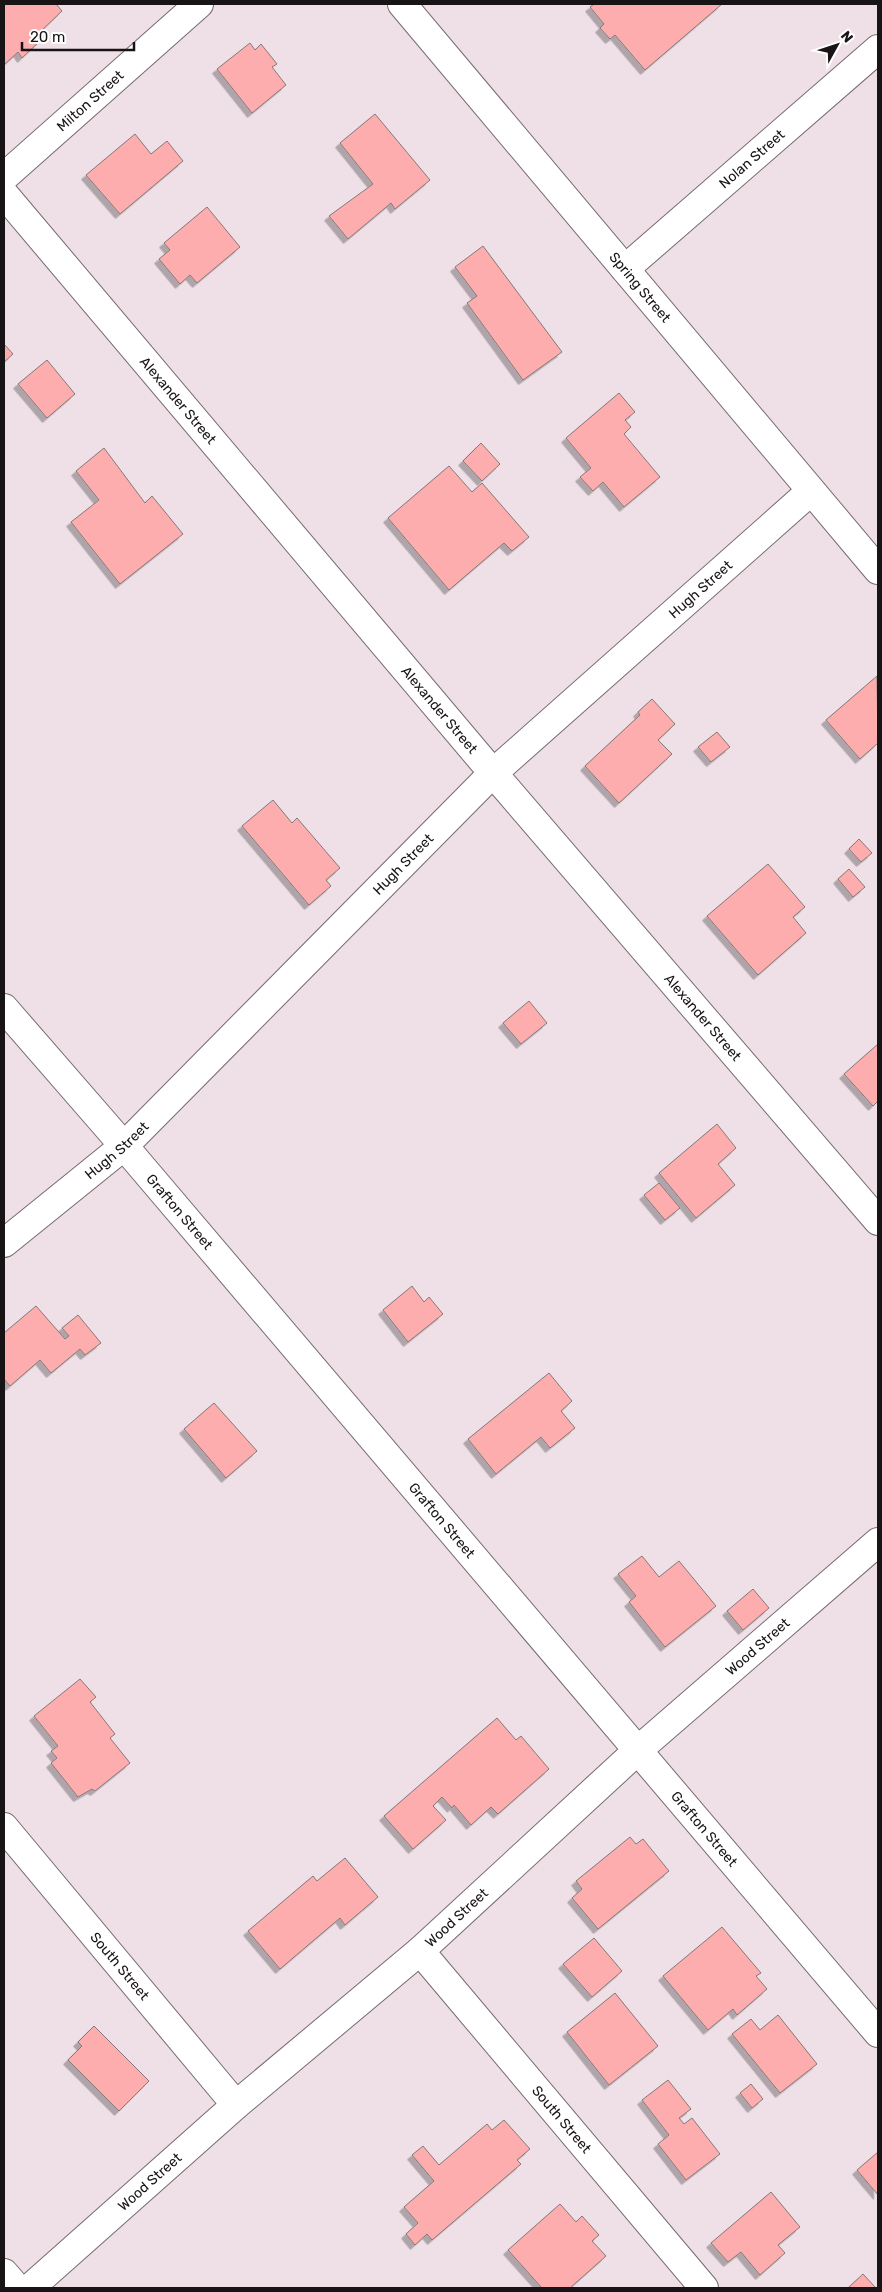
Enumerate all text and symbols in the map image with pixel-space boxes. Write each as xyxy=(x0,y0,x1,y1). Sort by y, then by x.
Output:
scale bar xyxy=(22,20,135,52)
north arrow xyxy=(812,20,862,70)
text: 20 m xyxy=(30,28,65,46)
text: N xyxy=(837,28,856,46)
street label: Milton Street xyxy=(53,67,128,135)
street label: Nolan Street xyxy=(716,126,789,192)
street label: Spring Street xyxy=(605,249,674,326)
street label: Alexander Street xyxy=(136,353,220,448)
street label: Hugh Street xyxy=(665,557,736,622)
street label: Alexander Street xyxy=(397,663,481,758)
street label: Hugh Street xyxy=(369,830,438,898)
street label: Alexander Street xyxy=(660,971,745,1065)
street label: Hugh Street xyxy=(82,1118,153,1183)
street label: Grafton Street xyxy=(143,1171,217,1254)
street label: Grafton Street xyxy=(405,1479,479,1562)
street label: Wood Street xyxy=(722,1614,794,1679)
street label: Grafton Street xyxy=(667,1788,741,1871)
street label: Wood Street xyxy=(422,1884,492,1951)
street label: South Street xyxy=(86,1929,153,2004)
street label: South Street xyxy=(528,2082,595,2157)
street label: Wood Street xyxy=(115,2149,186,2215)

